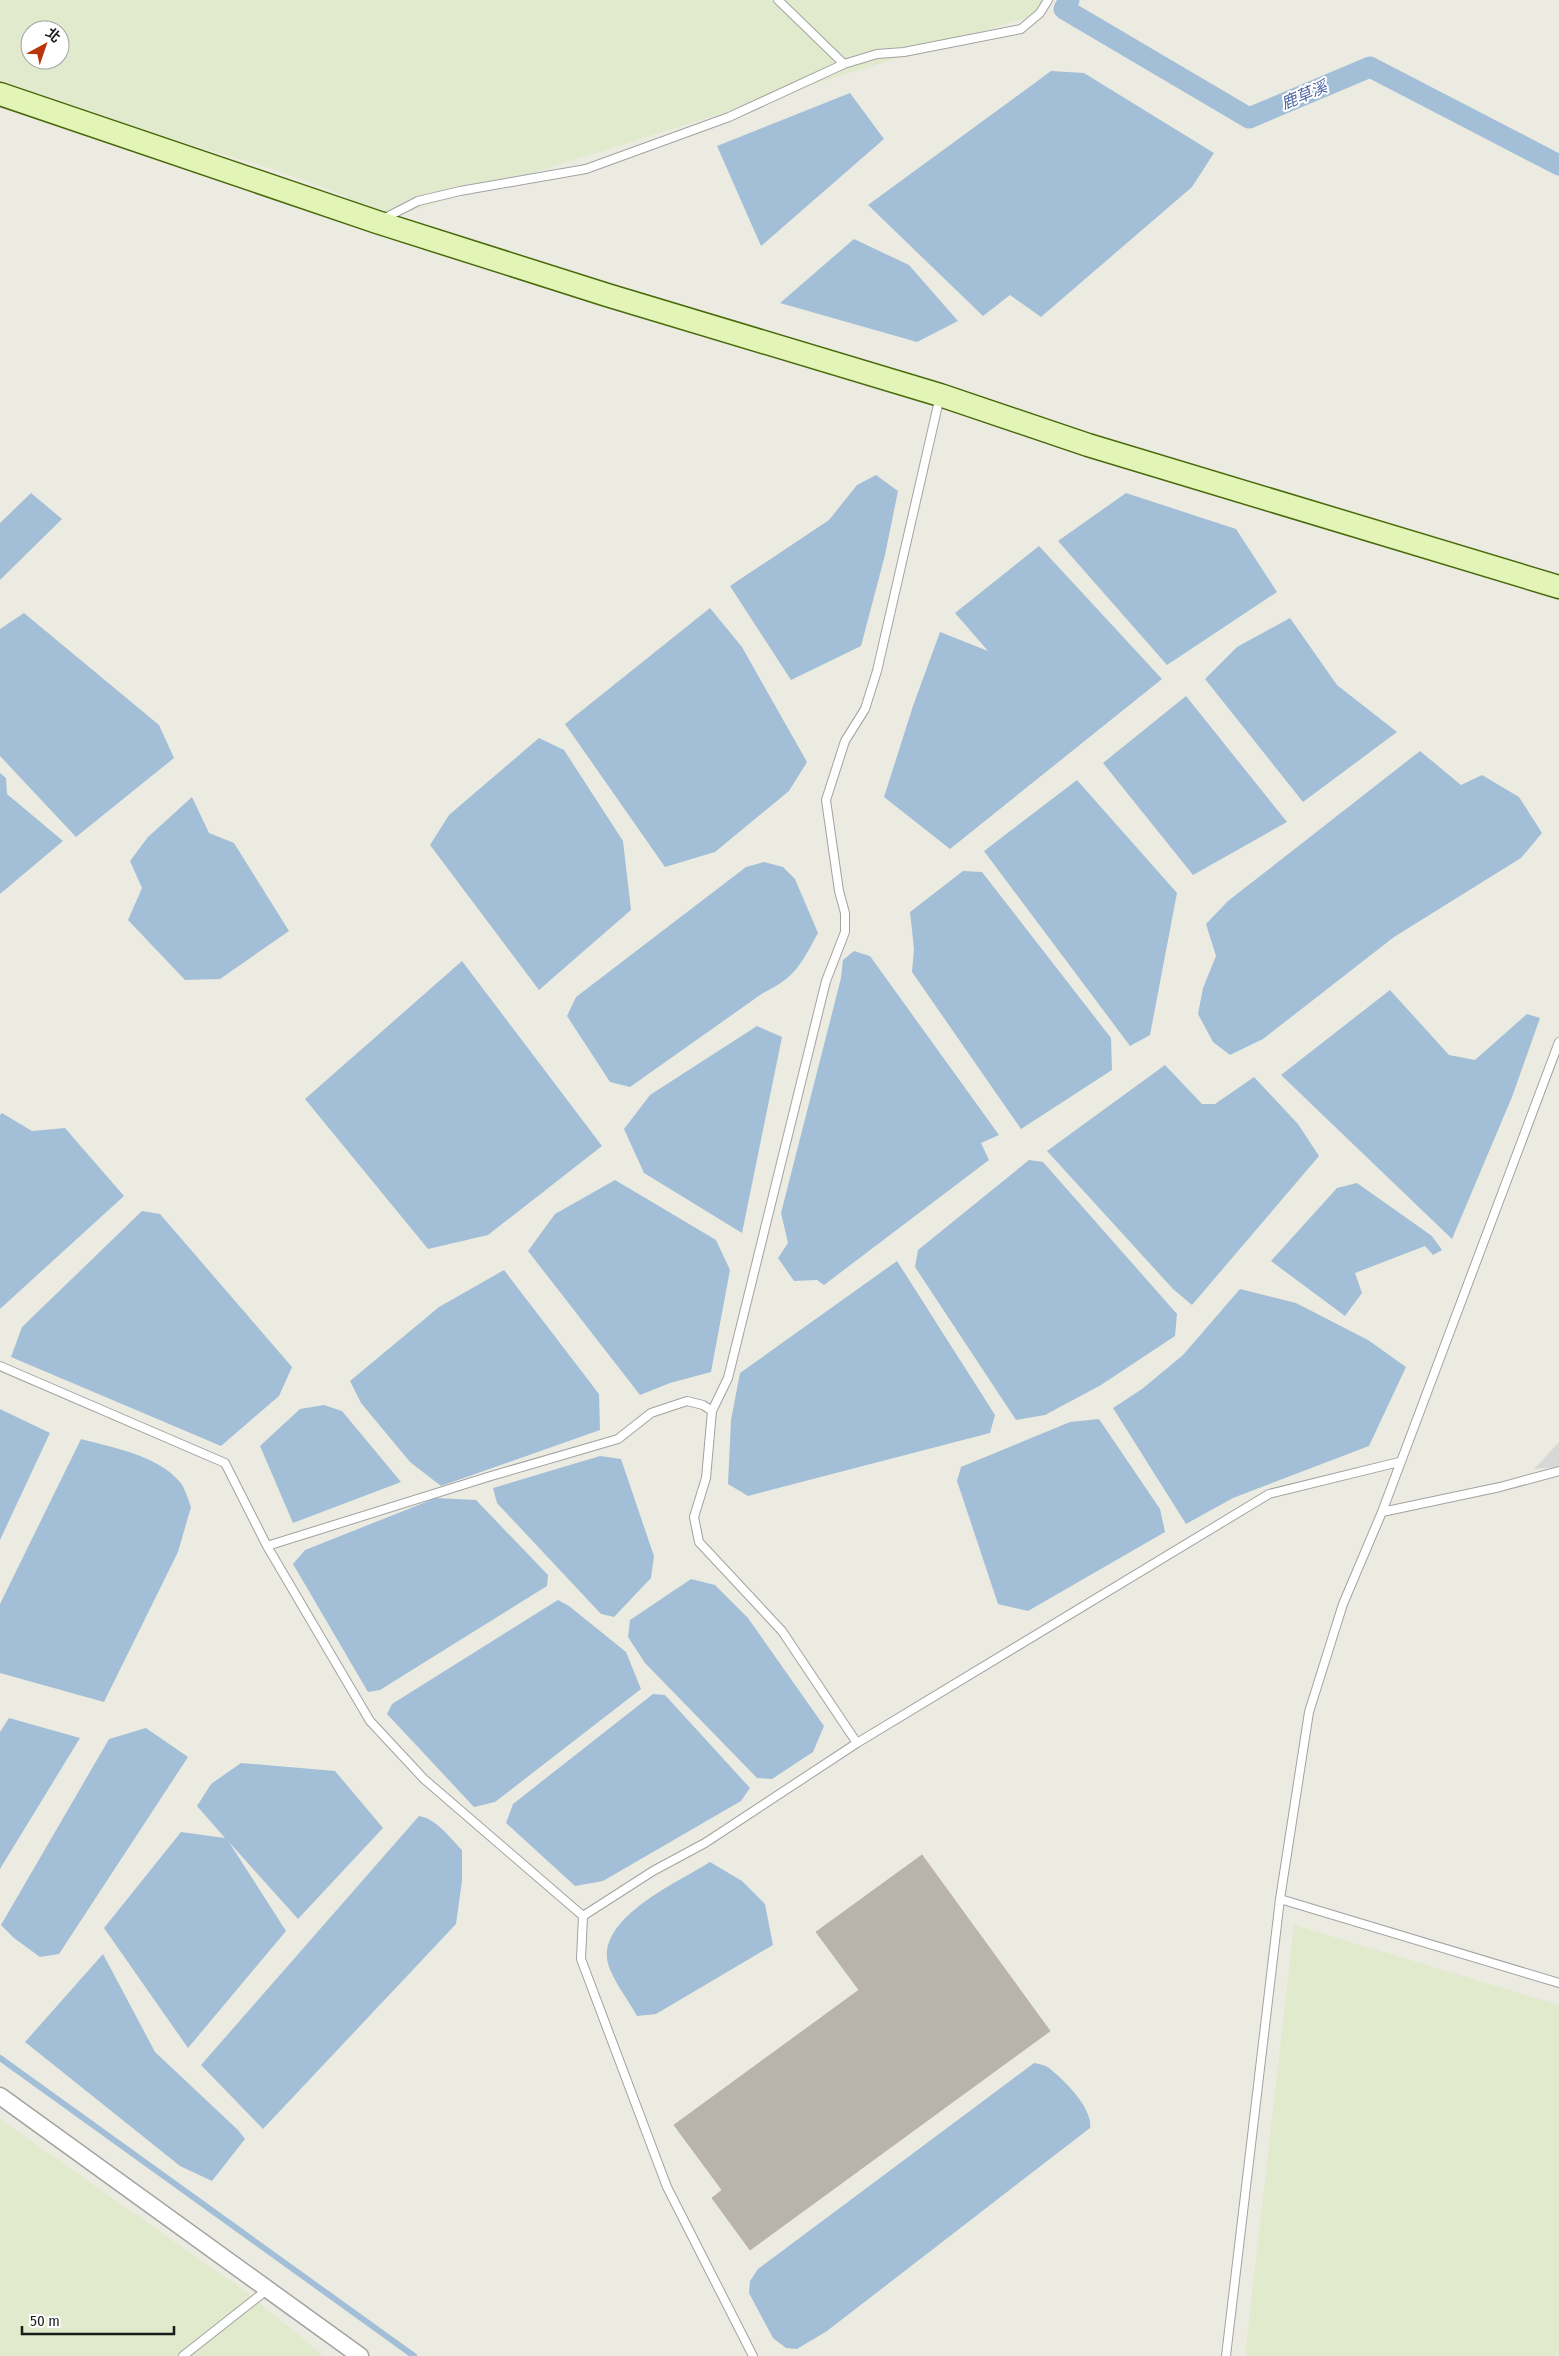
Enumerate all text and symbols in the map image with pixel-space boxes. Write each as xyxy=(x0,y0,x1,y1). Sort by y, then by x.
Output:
north arrow xyxy=(20,20,70,70)
text: 北 xyxy=(42,24,64,46)
water label: 鹿草溪 xyxy=(1278,76,1332,113)
scale bar xyxy=(22,2304,175,2336)
text: 50 m xyxy=(30,2312,60,2330)

